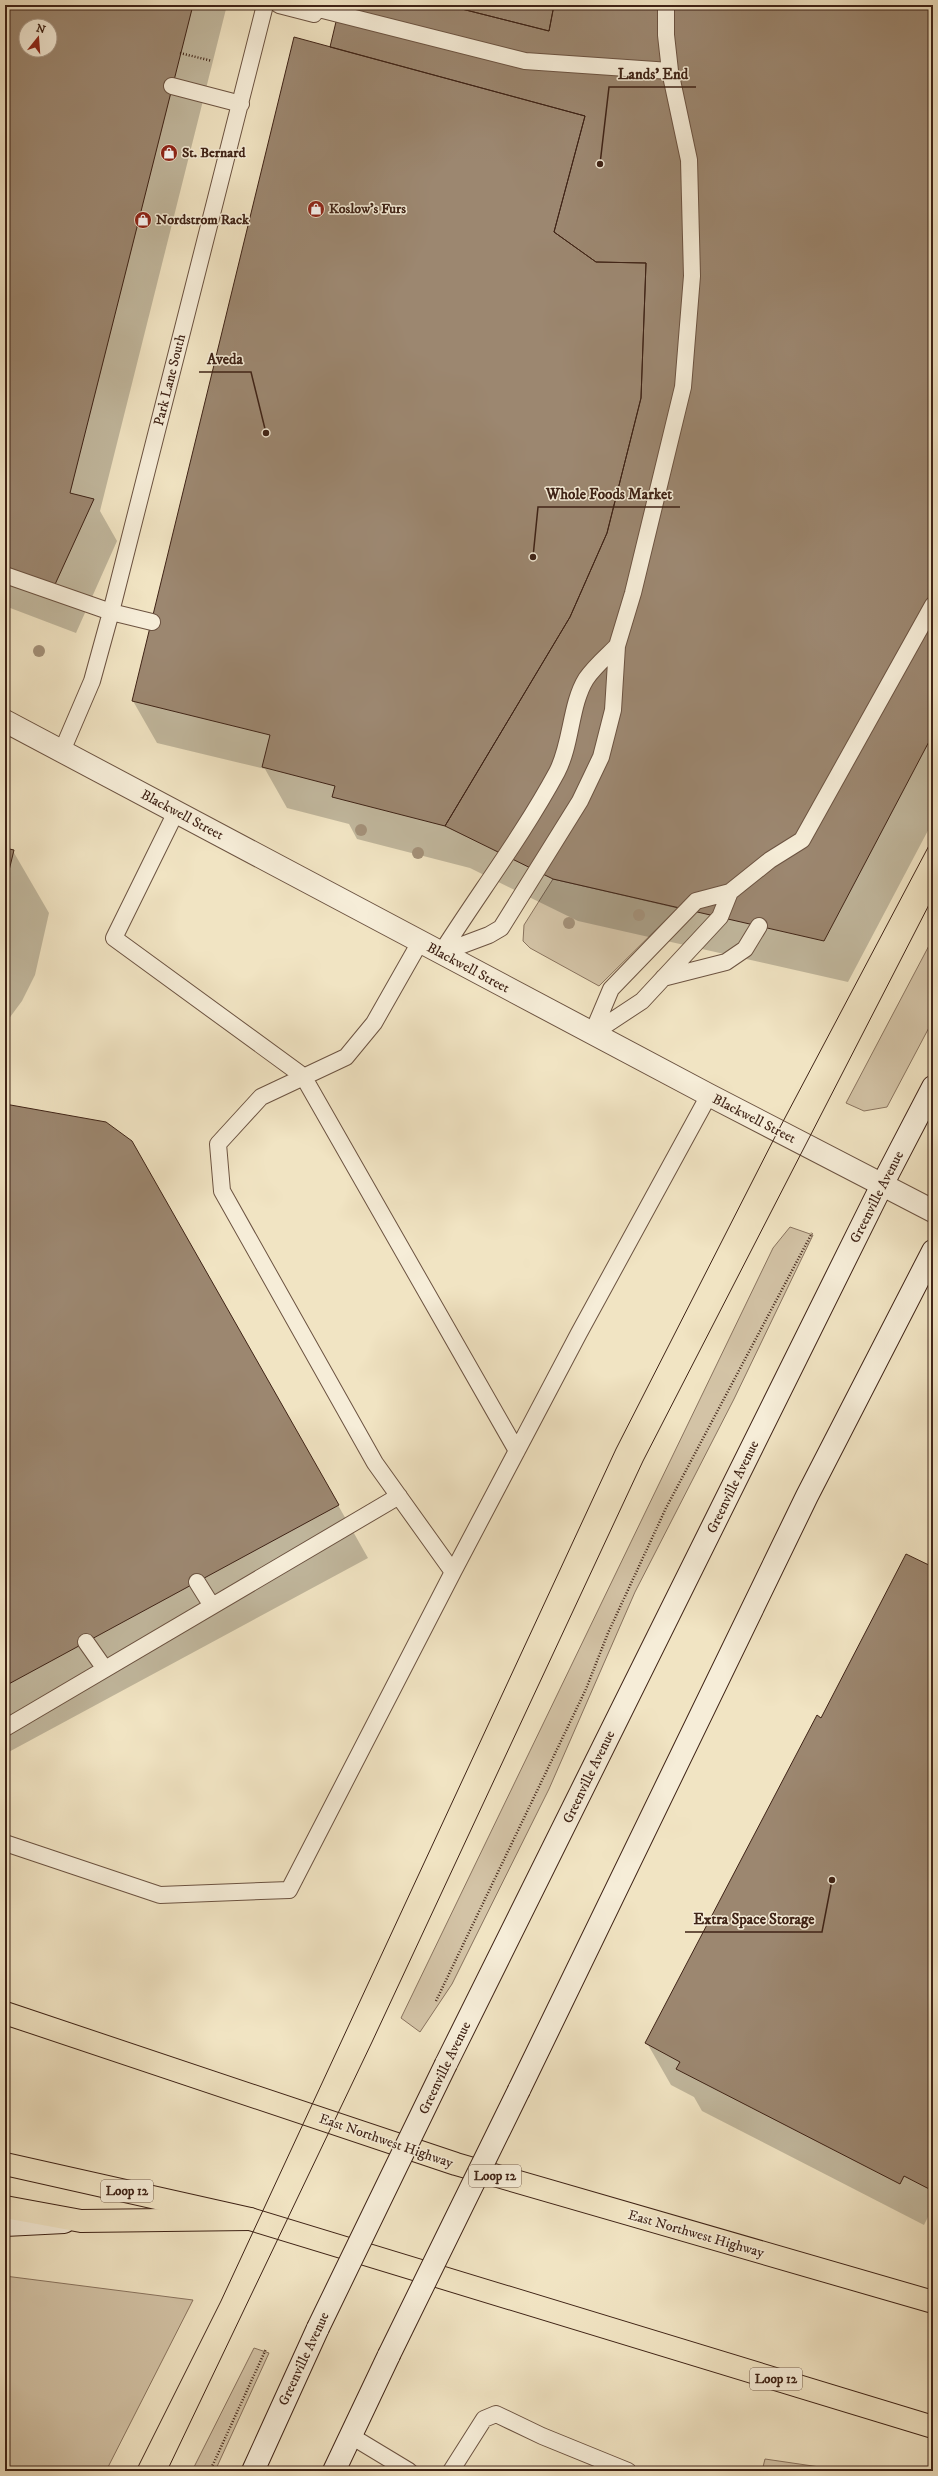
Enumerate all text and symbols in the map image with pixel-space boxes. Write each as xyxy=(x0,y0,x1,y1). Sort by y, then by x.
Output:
north arrow xyxy=(18,18,58,58)
text: N xyxy=(34,21,47,37)
callout: Lands' End xyxy=(609,60,696,87)
text: Lands' End xyxy=(618,65,689,84)
shop icon: St. Bernard xyxy=(159,143,179,163)
place label: St. Bernard xyxy=(182,144,246,162)
shop icon: Koslow's Furs xyxy=(306,199,326,219)
place label: Koslow's Furs xyxy=(329,200,406,218)
shop icon: Nordstrom Rack xyxy=(133,210,153,230)
place label: Nordstrom Rack xyxy=(156,211,250,229)
street label: Park Lane South xyxy=(150,332,190,428)
callout: Aveda xyxy=(199,345,251,372)
text: Aveda xyxy=(206,350,244,369)
callout: Whole Foods Market xyxy=(538,480,680,507)
text: Whole Foods Market xyxy=(545,485,672,504)
street label: Blackwell Street xyxy=(138,786,227,845)
street label: Blackwell Street xyxy=(424,939,513,998)
street label: Blackwell Street xyxy=(709,1090,799,1148)
street label: Greenville Avenue xyxy=(846,1148,908,1246)
street label: Greenville Avenue xyxy=(703,1437,763,1536)
street label: Greenville Avenue xyxy=(559,1727,619,1826)
callout: Extra Space Storage xyxy=(685,1905,822,1932)
text: Extra Space Storage xyxy=(694,1910,815,1929)
street label: Greenville Avenue xyxy=(415,2018,475,2117)
street label: East Northwest Highway xyxy=(317,2110,456,2173)
road number: Loop 12 xyxy=(469,2165,521,2187)
road number: Loop 12 xyxy=(101,2180,153,2202)
street label: East Northwest Highway xyxy=(626,2206,766,2262)
street label: Greenville Avenue xyxy=(274,2309,334,2409)
road number: Loop 12 xyxy=(750,2368,802,2390)

